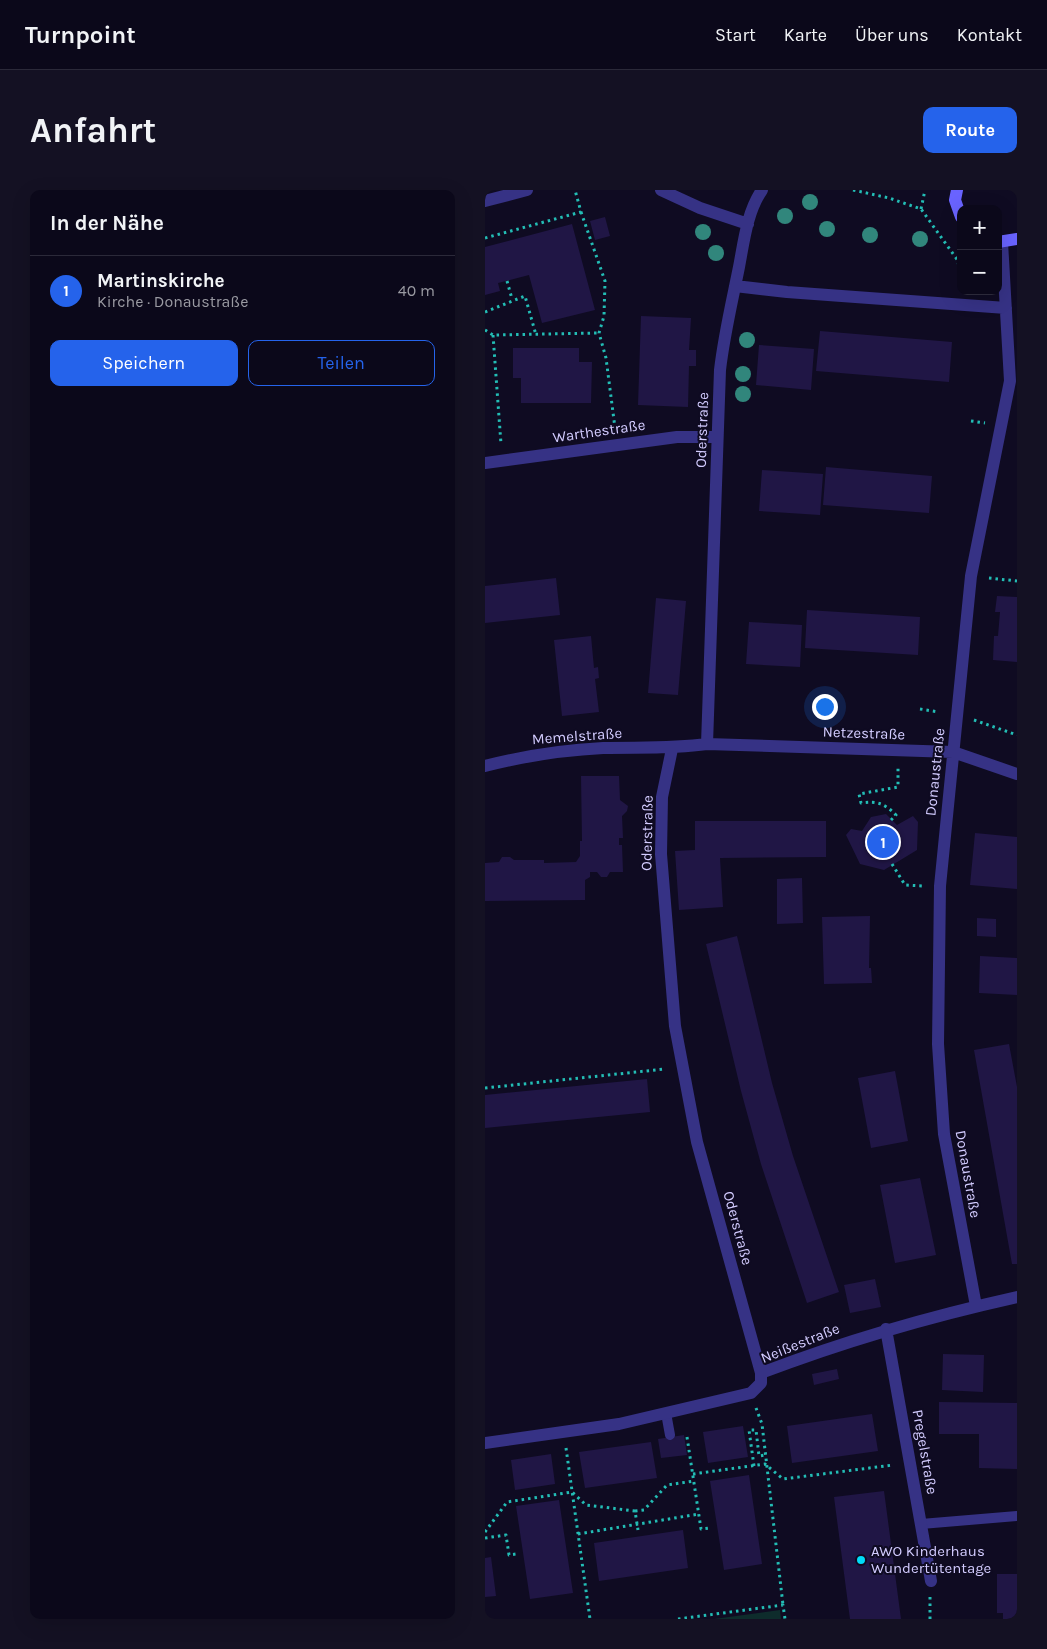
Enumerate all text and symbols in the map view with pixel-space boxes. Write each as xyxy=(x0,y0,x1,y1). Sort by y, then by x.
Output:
text: Turnpoint xyxy=(25,21,136,49)
text: Start xyxy=(715,24,756,46)
text: Karte xyxy=(784,24,827,46)
text: Über uns xyxy=(855,24,929,46)
text: Kontakt xyxy=(957,24,1022,46)
button: Route xyxy=(923,107,1017,153)
text: Anfahrt xyxy=(30,110,156,151)
map controls xyxy=(957,205,1002,295)
button: + xyxy=(957,205,1002,250)
text: In der Nähe xyxy=(50,211,164,235)
button: − xyxy=(957,250,1002,295)
text: Martinskirche xyxy=(97,270,225,292)
text: 1 xyxy=(63,281,69,300)
text: 40 m xyxy=(398,281,435,300)
text: Kirche · Donaustraße xyxy=(97,292,248,311)
button: Speichern xyxy=(50,340,238,386)
button: Teilen xyxy=(248,340,435,386)
street label: Oderstraße xyxy=(692,392,712,468)
street label: Warthestraße xyxy=(552,416,646,446)
your location xyxy=(812,694,838,720)
street label: Netzestraße xyxy=(822,723,906,743)
street label: Memelstraße xyxy=(531,724,623,748)
street label: Donaustraße xyxy=(921,727,949,817)
street label: Oderstraße xyxy=(637,795,657,871)
pin: 1 xyxy=(867,823,899,861)
street label: Donaustraße xyxy=(951,1129,985,1219)
street label: Oderstraße xyxy=(719,1189,757,1267)
street label: Neißestraße xyxy=(758,1319,842,1367)
street label: Pregelstraße xyxy=(909,1408,941,1496)
place label: AWO Kinderhaus Wundertütentage xyxy=(871,1542,991,1577)
marker: AWO Kinderhaus Wundertütentage xyxy=(855,1554,867,1566)

